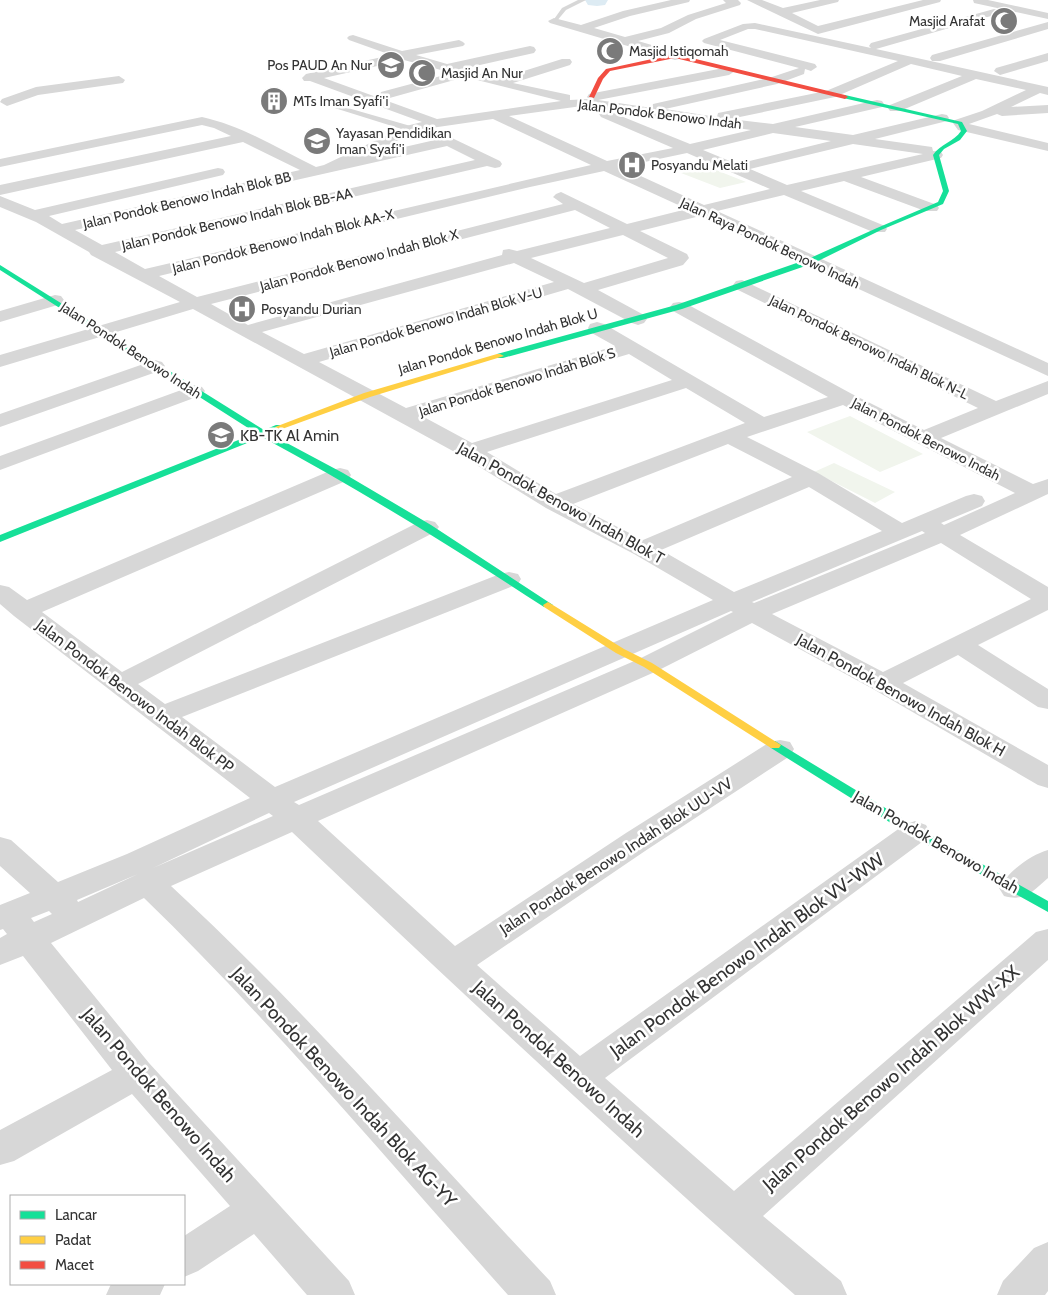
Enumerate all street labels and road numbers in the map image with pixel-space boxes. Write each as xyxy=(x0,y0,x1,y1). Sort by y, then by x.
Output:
street label: Jalan Pondok Benowo Indah xyxy=(576,95,743,133)
street label: Jalan Pondok Benowo Indah Blok BB xyxy=(80,167,293,233)
street label: Jalan Pondok Benowo Indah Blok BB-AA xyxy=(119,184,355,255)
street label: Jalan Raya Pondok Benowo Indah xyxy=(676,193,863,293)
street label: Jalan Pondok Benowo Indah Blok AA-X xyxy=(169,205,396,278)
street label: Jalan Pondok Benowo Indah Blok X xyxy=(257,225,461,295)
street label: Jalan Pondok Benowo Indah Blok V-U xyxy=(326,283,545,361)
street label: Jalan Pondok Benowo Indah Blok N-L xyxy=(766,290,971,403)
street label: Jalan Pondok Benowo Indah xyxy=(56,297,205,402)
street label: Jalan Pondok Benowo Indah Blok U xyxy=(395,304,600,378)
street label: Jalan Pondok Benowo Indah Blok S xyxy=(416,343,617,421)
street label: Jalan Pondok Benowo Indah xyxy=(848,393,1003,484)
street label: Jalan Pondok Benowo Indah Blok T xyxy=(454,438,668,568)
street label: Jalan Pondok Benowo Indah Blok PP xyxy=(32,615,238,777)
street label: Jalan Pondok Benowo Indah Blok H xyxy=(792,629,1009,760)
street label: Jalan Pondok Benowo Indah Blok UU-VV xyxy=(495,773,736,939)
street label: Jalan Pondok Benowo Indah xyxy=(849,786,1022,897)
street label: Jalan Pondok Benowo Indah Blok VV-WW xyxy=(605,848,889,1063)
street label: Jalan Pondok Benowo Indah Blok WW-XX xyxy=(757,960,1025,1196)
street label: Jalan Pondok Benowo Indah Blok AG-YY xyxy=(226,961,462,1212)
street label: Jalan Pondok Benowo Indah xyxy=(468,975,650,1142)
street label: Jalan Pondok Benowo Indah xyxy=(76,1002,241,1187)

